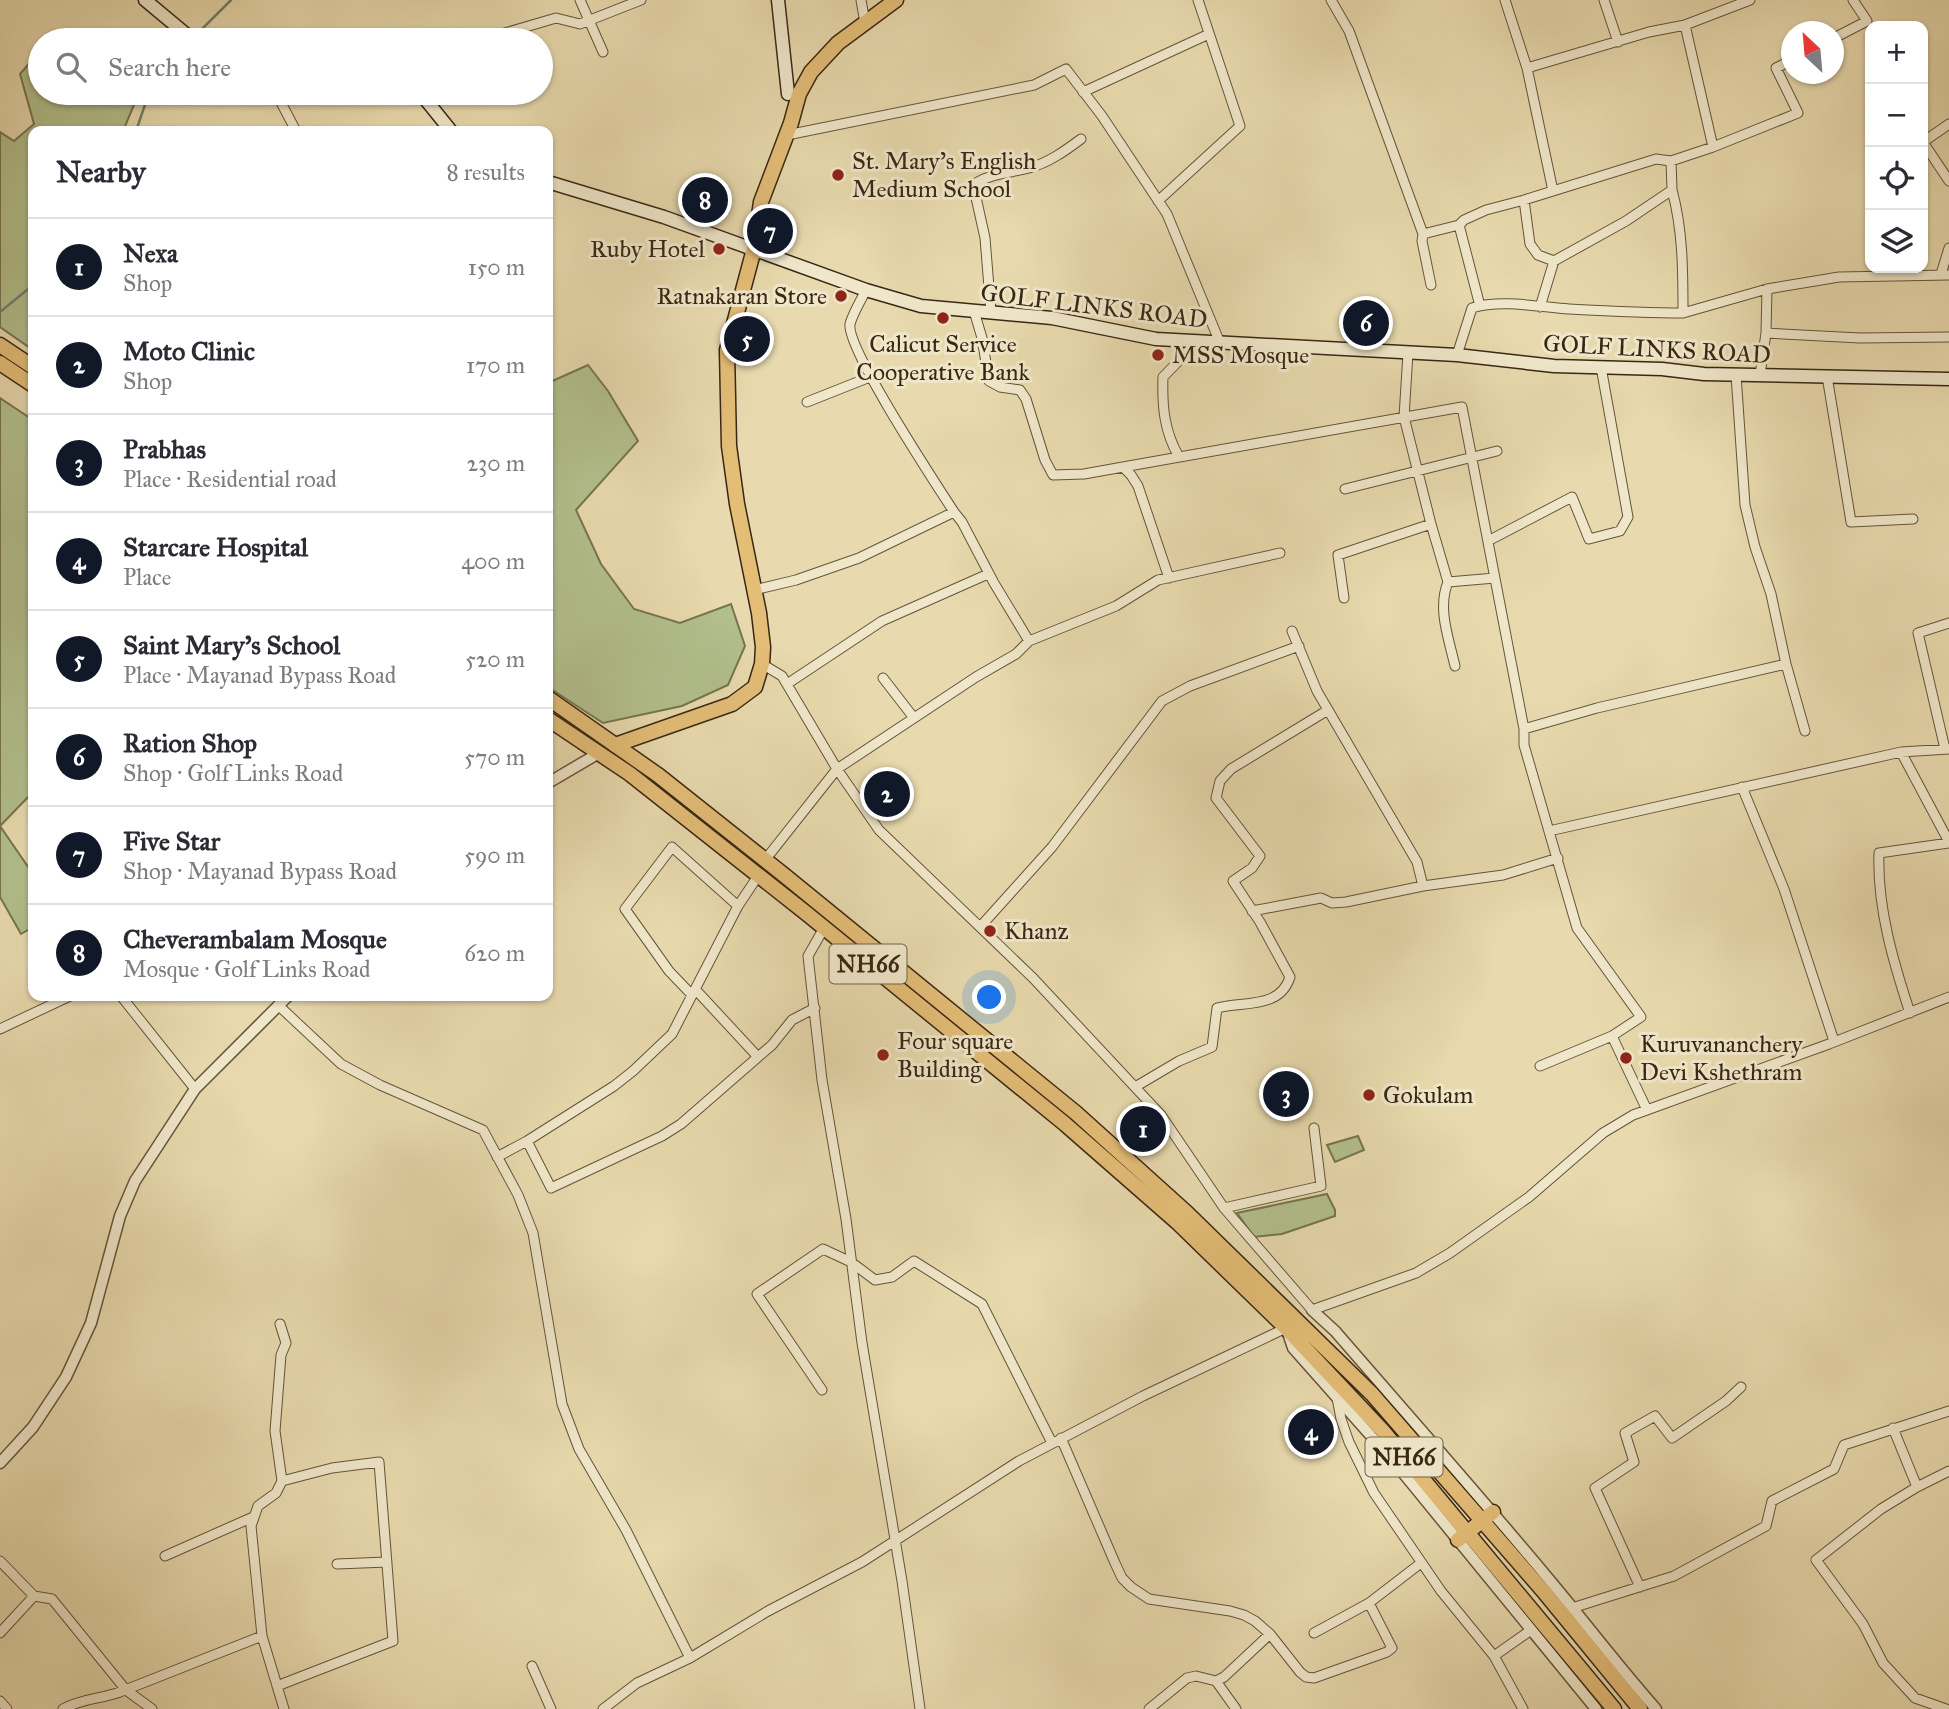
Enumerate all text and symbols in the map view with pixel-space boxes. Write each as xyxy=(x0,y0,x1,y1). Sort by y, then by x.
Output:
north arrow xyxy=(1781,21,1844,84)
map controls xyxy=(1865,21,1928,273)
button: + xyxy=(1865,21,1928,84)
search box xyxy=(28,28,553,105)
icon: search xyxy=(52,48,90,86)
text: Search here xyxy=(108,51,231,83)
button: − xyxy=(1865,84,1928,147)
place label: St. Mary's English Medium School xyxy=(852,146,1036,204)
button: locate xyxy=(1865,147,1928,210)
text: Nearby xyxy=(56,154,146,190)
text: 8 results xyxy=(446,158,525,186)
marker: St. Mary's English Medium School xyxy=(830,167,846,183)
pin: 8 xyxy=(682,174,728,226)
pin: 7 xyxy=(747,205,793,257)
button: layers xyxy=(1865,210,1928,273)
place label: Ruby Hotel xyxy=(590,234,705,264)
text: Nexa xyxy=(123,237,178,269)
marker: Ruby Hotel xyxy=(711,241,727,257)
text: 1 xyxy=(74,253,84,281)
text: 150 m xyxy=(468,253,525,281)
text: Shop xyxy=(123,269,172,297)
street label: GOLF LINKS ROAD xyxy=(979,277,1209,335)
place label: Ratnakaran Store xyxy=(656,281,827,311)
marker: Ratnakaran Store xyxy=(833,288,849,304)
pin: 6 xyxy=(1343,297,1389,349)
marker: Calicut Service Cooperative Bank xyxy=(935,310,951,326)
pin: 5 xyxy=(724,313,770,365)
street label: GOLF LINKS ROAD xyxy=(1542,328,1772,370)
place label: Calicut Service Cooperative Bank xyxy=(856,329,1031,387)
text: Moto Clinic xyxy=(123,335,255,367)
place label: MSS Mosque xyxy=(1172,340,1309,370)
marker: MSS Mosque xyxy=(1150,347,1166,363)
text: 2 xyxy=(73,351,85,379)
text: 170 m xyxy=(466,351,525,379)
text: Shop xyxy=(123,367,172,395)
text: Prabhas xyxy=(123,433,206,465)
text: 3 xyxy=(74,449,84,477)
text: 230 m xyxy=(467,449,525,477)
text: Place · Residential road xyxy=(123,465,337,493)
text: Starcare Hospital xyxy=(123,531,308,563)
text: 4 xyxy=(73,547,85,575)
text: 400 m xyxy=(461,547,525,575)
text: Place xyxy=(123,563,171,591)
text: Saint Mary's School xyxy=(123,629,340,661)
text: 5 xyxy=(74,645,84,673)
text: 520 m xyxy=(465,645,525,673)
text: Place · Mayanad Bypass Road xyxy=(123,661,396,689)
text: Ration Shop xyxy=(123,727,257,759)
text: 6 xyxy=(73,743,85,771)
text: 570 m xyxy=(464,743,525,771)
text: Shop · Golf Links Road xyxy=(123,759,343,787)
pin: 2 xyxy=(864,768,910,820)
text: Five Star xyxy=(123,825,220,857)
text: 7 xyxy=(73,841,85,869)
text: 590 m xyxy=(464,841,525,869)
text: Shop · Mayanad Bypass Road xyxy=(123,857,397,885)
place label: Khanz xyxy=(1004,916,1069,946)
text: Cheverambalam Mosque xyxy=(123,923,387,955)
marker: Khanz xyxy=(982,923,998,939)
text: 8 xyxy=(73,939,85,967)
text: 620 m xyxy=(464,939,525,967)
road number: NH66 xyxy=(830,945,906,984)
text: Mosque · Golf Links Road xyxy=(123,955,371,983)
your location xyxy=(972,980,1006,1014)
place label: Four square Building xyxy=(897,1026,1013,1084)
place label: Kuruvananchery Devi Kshethram xyxy=(1640,1029,1803,1087)
marker: Four square Building xyxy=(875,1047,891,1063)
marker: Kuruvananchery Devi Kshethram xyxy=(1618,1050,1634,1066)
pin: 3 xyxy=(1263,1068,1309,1120)
place label: Gokulam xyxy=(1383,1080,1473,1110)
marker: Gokulam xyxy=(1361,1087,1377,1103)
pin: 1 xyxy=(1120,1103,1166,1155)
pin: 4 xyxy=(1288,1406,1334,1458)
road number: NH66 xyxy=(1366,1438,1442,1476)

